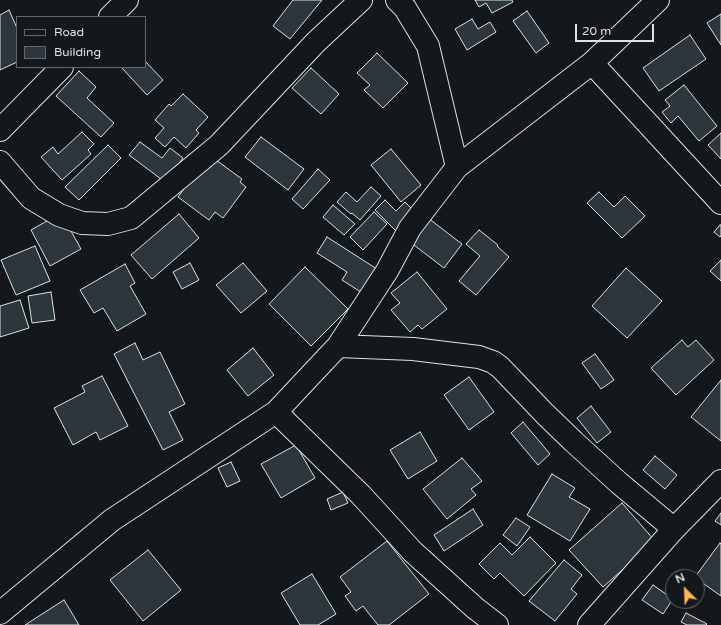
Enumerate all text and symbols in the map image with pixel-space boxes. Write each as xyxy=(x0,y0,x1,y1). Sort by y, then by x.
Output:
legend xyxy=(16,16,146,68)
scale bar xyxy=(577,16,656,42)
text: 20 m xyxy=(582,24,611,38)
text: Road xyxy=(54,25,84,39)
text: Building xyxy=(54,45,101,59)
north arrow xyxy=(665,569,705,609)
text: N xyxy=(674,571,687,586)

